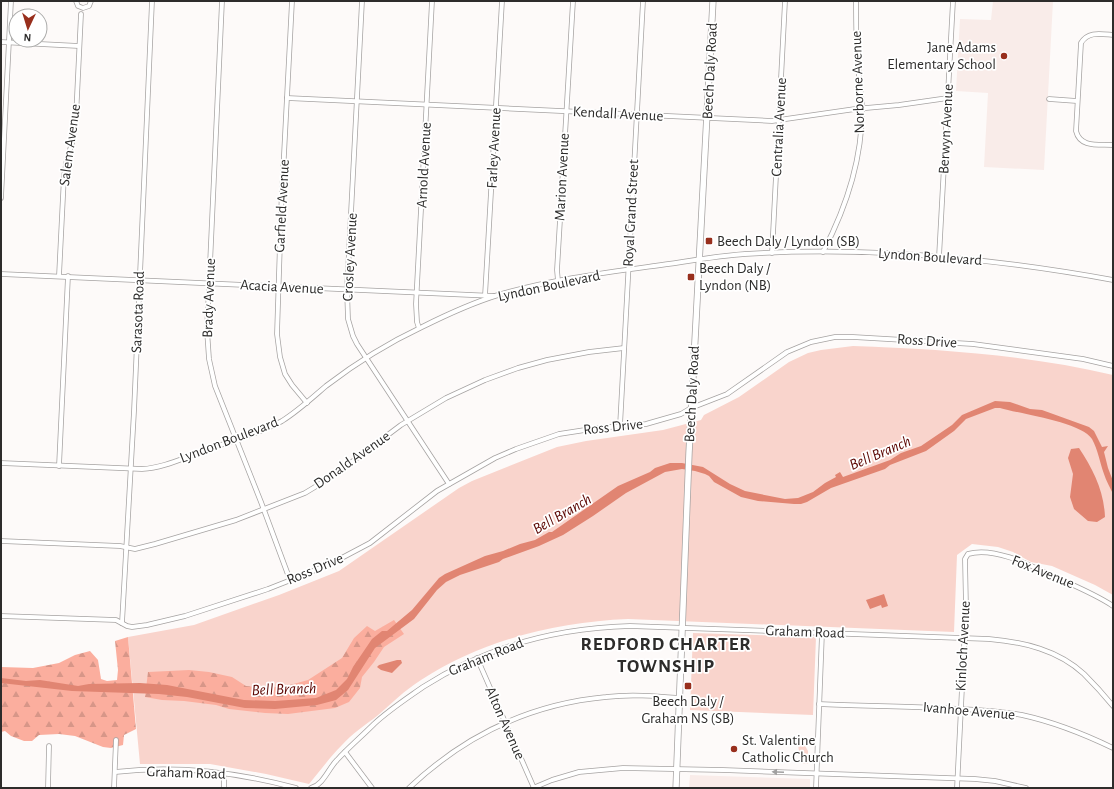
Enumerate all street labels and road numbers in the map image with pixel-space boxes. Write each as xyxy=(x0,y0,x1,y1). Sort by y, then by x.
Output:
street label: Beech Daly Road xyxy=(700,22,720,120)
street label: Norborne Avenue xyxy=(849,30,867,134)
street label: Centralia Avenue xyxy=(769,77,789,177)
street label: Berwyn Avenue xyxy=(936,83,956,174)
street label: Salem Avenue xyxy=(57,103,83,187)
street label: Kendall Avenue xyxy=(572,104,664,124)
street label: Farley Avenue xyxy=(484,107,504,189)
street label: Arnold Avenue xyxy=(414,122,434,208)
street label: Marion Avenue xyxy=(552,133,572,221)
street label: Garfield Avenue xyxy=(272,159,292,253)
street label: Royal Grand Street xyxy=(621,159,641,267)
street label: Crosley Avenue xyxy=(340,212,360,302)
street label: Lyndon Boulevard xyxy=(877,246,983,268)
street label: Brady Avenue xyxy=(200,258,218,338)
street label: Lyndon Boulevard xyxy=(496,268,602,304)
street label: Sarasota Road xyxy=(129,270,147,353)
street label: Acacia Avenue xyxy=(240,277,324,297)
street label: Ross Drive xyxy=(897,331,957,351)
street label: Beech Daly Road xyxy=(682,345,702,443)
street label: Lyndon Boulevard xyxy=(178,414,281,466)
street label: Ross Drive xyxy=(582,416,644,438)
street label: Donald Avenue xyxy=(311,428,393,492)
street label: Ross Drive xyxy=(284,550,346,588)
street label: Fox Avenue xyxy=(1010,553,1076,591)
street label: Kinloch Avenue xyxy=(953,600,973,692)
street label: Graham Road xyxy=(765,623,845,641)
street label: Graham Road xyxy=(446,635,526,679)
street label: Alton Avenue xyxy=(482,684,528,762)
street label: Ivanhoe Avenue xyxy=(922,699,1016,723)
street label: Graham Road xyxy=(146,764,226,782)

